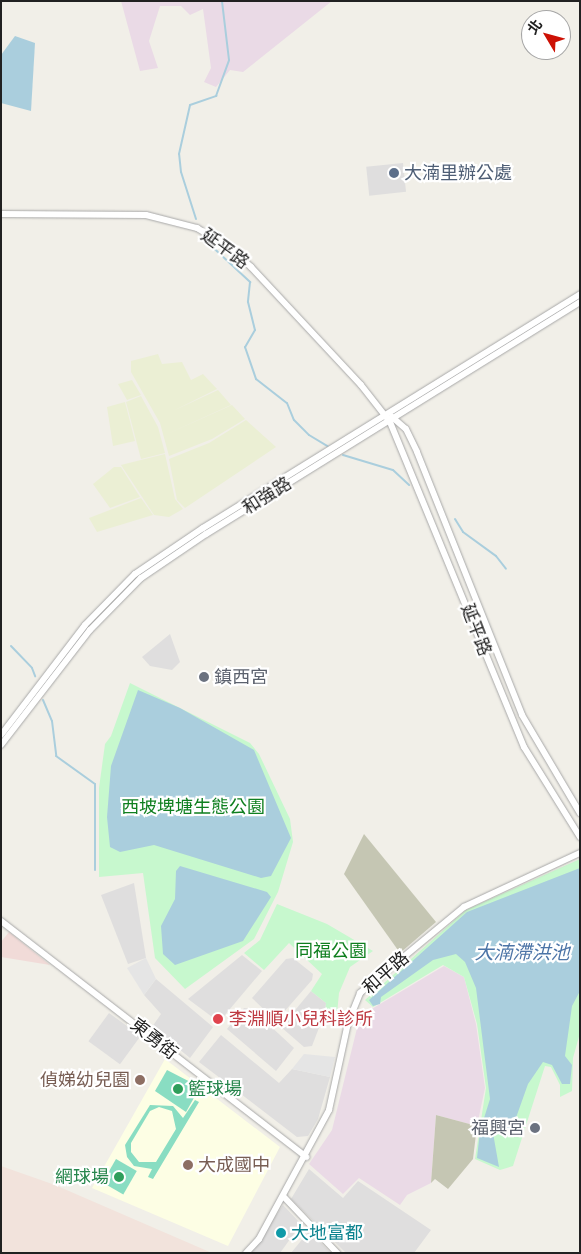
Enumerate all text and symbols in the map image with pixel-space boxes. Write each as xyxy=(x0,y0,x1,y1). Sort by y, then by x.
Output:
north arrow xyxy=(521,10,571,60)
text: 北 xyxy=(523,16,546,38)
place label: 大湳里辦公處 xyxy=(404,162,512,184)
marker: 大湳里辦公處 xyxy=(388,167,400,179)
street label: 延平路 xyxy=(197,224,253,274)
street label: 和強路 xyxy=(238,473,296,519)
street label: 延平路 xyxy=(456,601,496,659)
place label: 鎮西宮 xyxy=(214,666,268,688)
marker: 鎮西宮 xyxy=(198,671,210,683)
park label: 西坡埤塘生態公園 xyxy=(121,796,265,818)
park label: 同福公園 xyxy=(295,940,367,962)
water label: 大湳滯洪池 xyxy=(475,942,569,964)
street label: 和平路 xyxy=(359,947,413,999)
place label: 李淵順小兒科診所 xyxy=(229,1008,373,1030)
marker: 李淵順小兒科診所 xyxy=(211,1012,225,1026)
street label: 東勇街 xyxy=(126,1014,182,1064)
place label: 偵娣幼兒園 xyxy=(40,1069,130,1091)
marker: 偵娣幼兒園 xyxy=(134,1074,146,1086)
place label: 籃球場 xyxy=(188,1078,242,1100)
marker: 籃球場 xyxy=(172,1083,184,1095)
place label: 福興宮 xyxy=(471,1117,525,1139)
marker: 福興宮 xyxy=(529,1122,541,1134)
place label: 大成國中 xyxy=(198,1154,270,1176)
marker: 大成國中 xyxy=(182,1159,194,1171)
place label: 網球場 xyxy=(55,1166,109,1188)
marker: 網球場 xyxy=(113,1171,125,1183)
place label: 大地富都 xyxy=(291,1222,363,1244)
marker: 大地富都 xyxy=(275,1227,287,1239)

